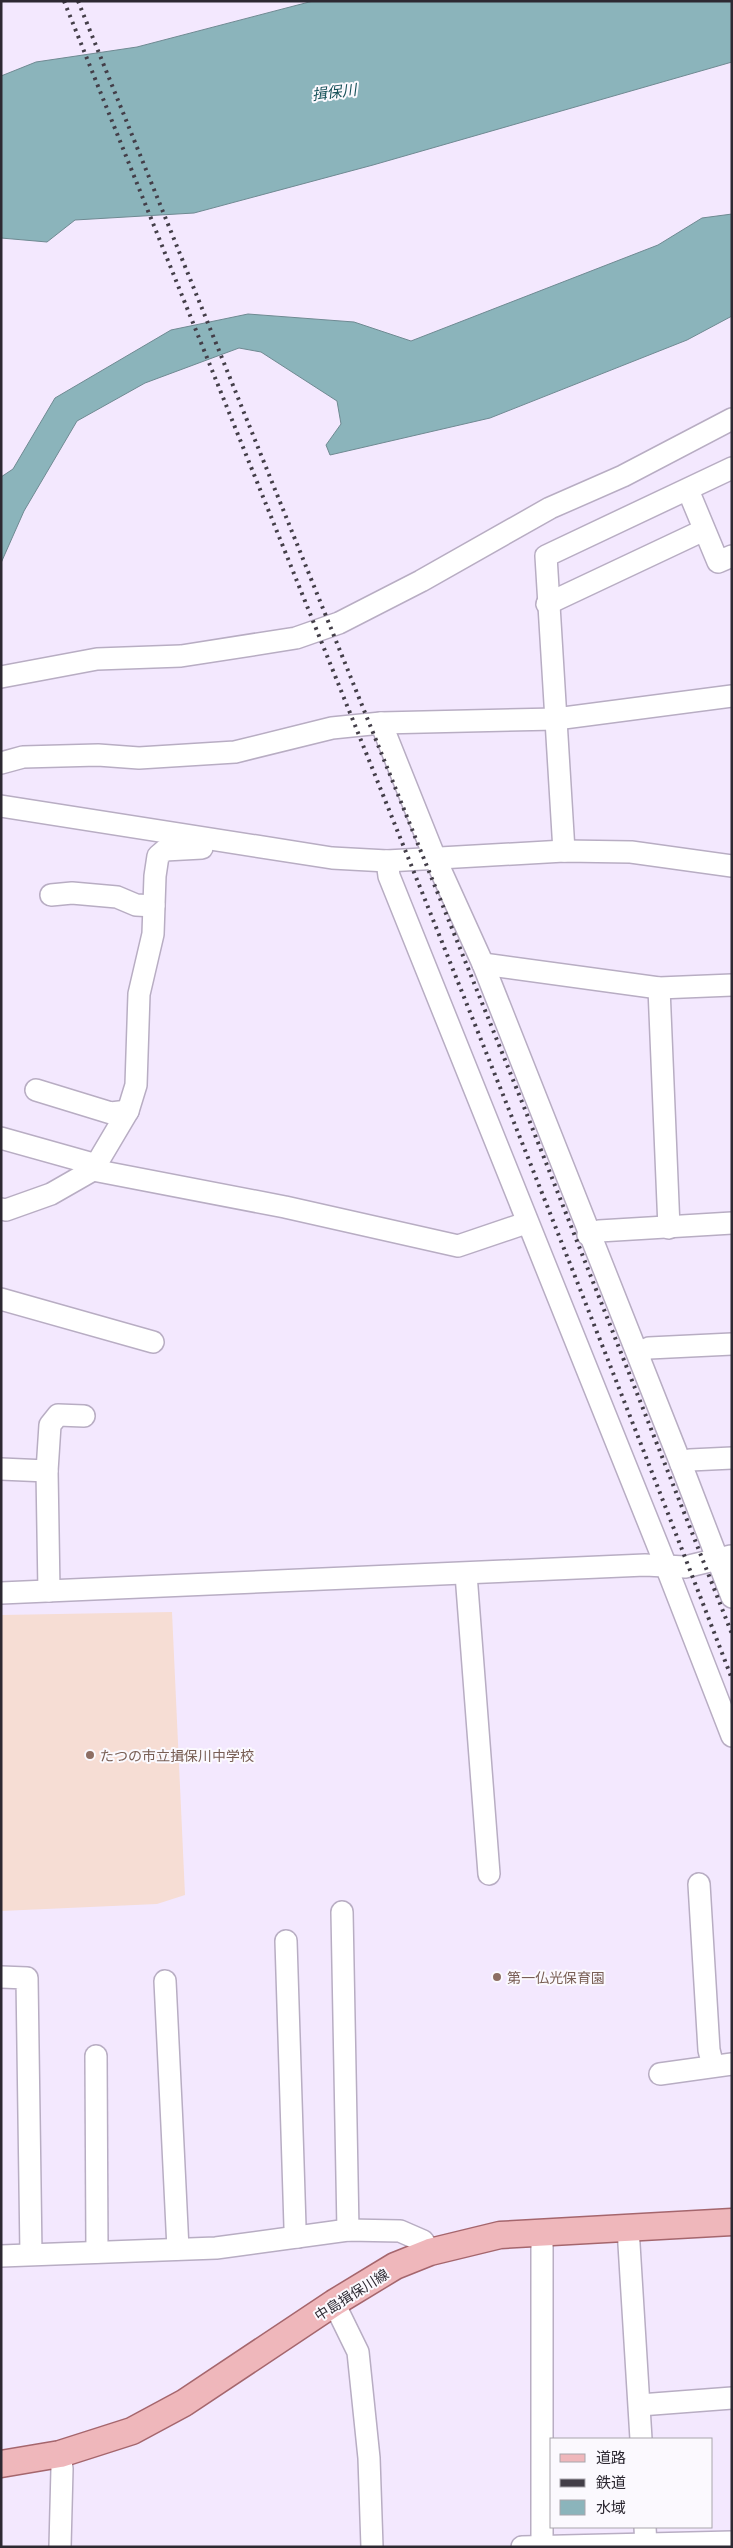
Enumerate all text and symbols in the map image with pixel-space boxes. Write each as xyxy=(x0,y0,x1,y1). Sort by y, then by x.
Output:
water label: 揖保川 xyxy=(310,77,360,105)
place label: たつの市立揖保川中学校 xyxy=(100,1745,254,1765)
marker: たつの市立揖保川中学校 xyxy=(84,1749,96,1761)
place label: 第一仏光保育園 xyxy=(507,1967,605,1987)
marker: 第一仏光保育園 xyxy=(491,1971,503,1983)
street label: 中島揖保川線 xyxy=(310,2263,392,2325)
legend xyxy=(550,2438,713,2528)
text: 道路 xyxy=(596,2445,626,2468)
text: 鉄道 xyxy=(596,2470,626,2493)
text: 水域 xyxy=(596,2495,626,2518)

